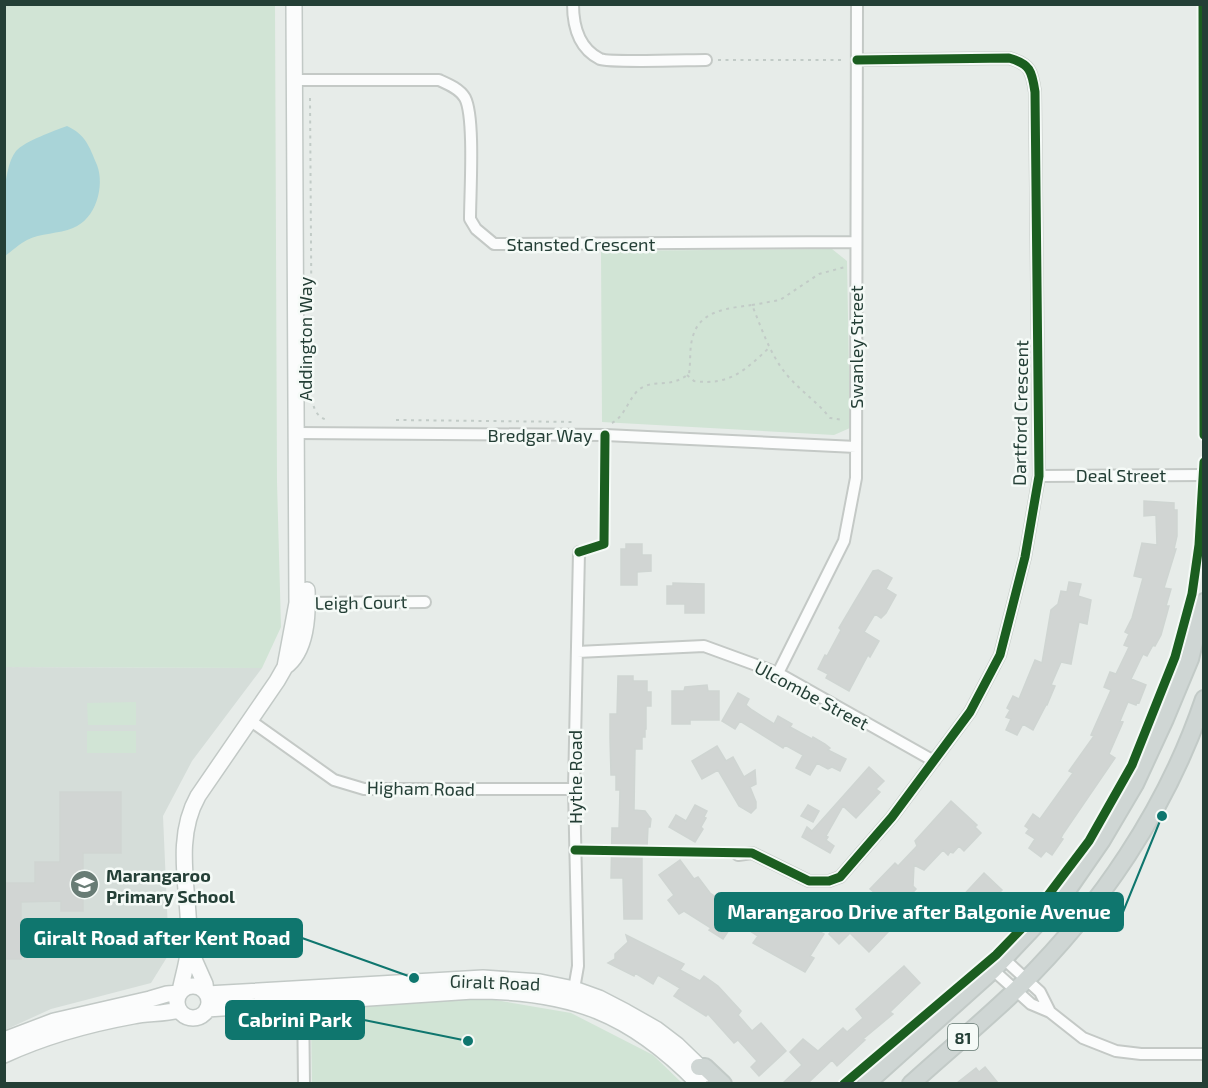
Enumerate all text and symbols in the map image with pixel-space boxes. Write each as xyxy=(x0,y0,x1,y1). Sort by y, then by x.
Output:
street label: Stansted Crescent xyxy=(507,233,656,255)
street label: Addington Way xyxy=(294,276,316,401)
street label: Swanley Street xyxy=(845,285,867,409)
street label: Dartford Crescent xyxy=(1008,340,1032,486)
street label: Bredgar Way xyxy=(488,424,593,446)
street label: Deal Street xyxy=(1076,464,1166,486)
street label: Leigh Court xyxy=(314,590,408,614)
street label: Ulcombe Street xyxy=(751,656,873,734)
street label: Hythe Road xyxy=(564,730,586,824)
street label: Higham Road xyxy=(367,776,475,800)
place label: Marangaroo Primary School xyxy=(106,864,235,907)
school or university icon: Marangaroo Primary School xyxy=(69,869,101,901)
callout: Marangaroo Drive after Balgonie Avenue xyxy=(715,893,1123,931)
text: Marangaroo Drive after Balgonie Avenue xyxy=(727,899,1111,923)
callout: Giralt Road after Kent Road xyxy=(21,919,302,957)
text: Giralt Road after Kent Road xyxy=(33,925,291,949)
street label: Giralt Road xyxy=(449,969,541,995)
callout: Cabrini Park xyxy=(226,1001,364,1039)
text: Cabrini Park xyxy=(238,1007,353,1031)
road number: 81 xyxy=(948,1024,978,1050)

